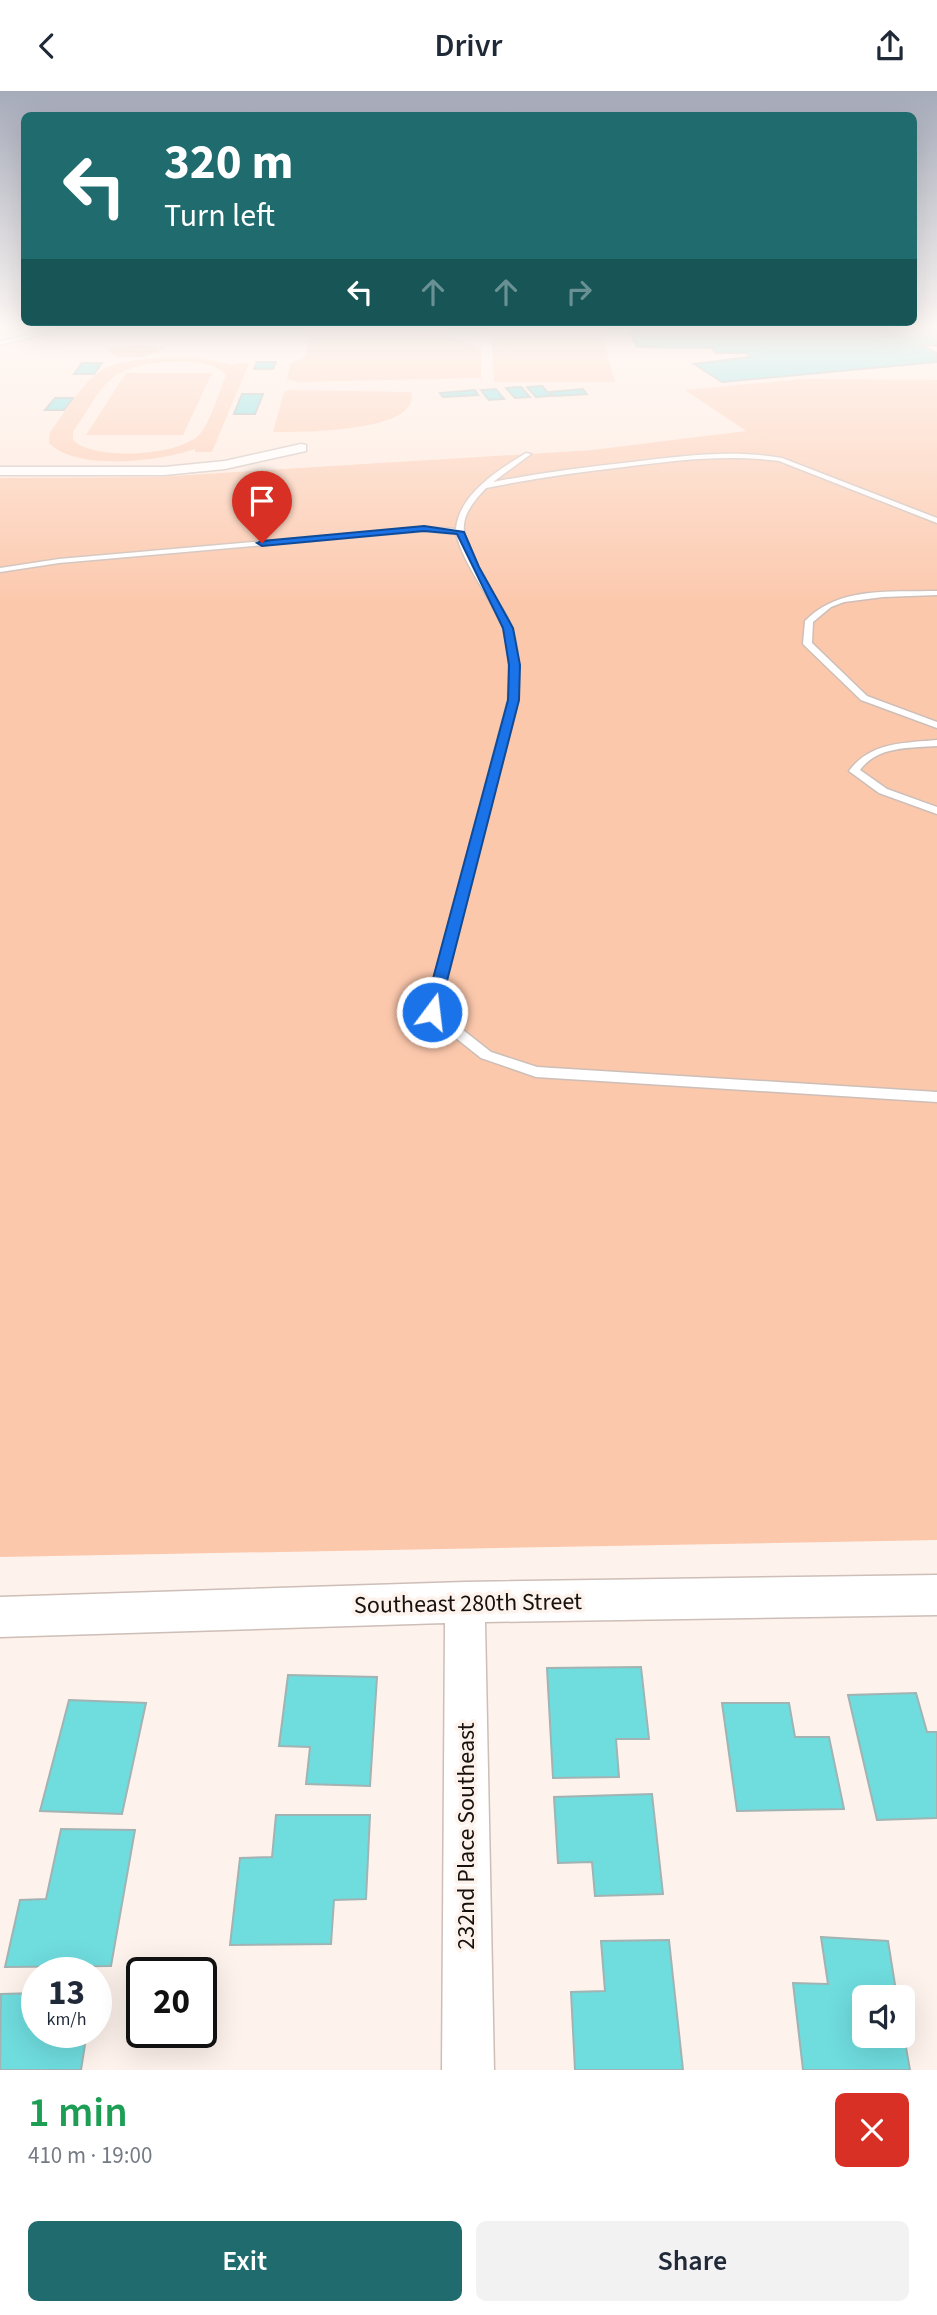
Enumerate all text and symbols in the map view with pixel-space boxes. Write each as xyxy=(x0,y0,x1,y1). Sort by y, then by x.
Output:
text: Drivr xyxy=(434,23,503,69)
icon: back xyxy=(28,27,66,65)
icon: share xyxy=(871,27,909,65)
text: 320 m xyxy=(164,128,293,198)
icon: left xyxy=(49,140,140,231)
text: Turn left xyxy=(164,193,275,239)
icon: left xyxy=(341,273,379,311)
icon: ahead xyxy=(414,273,452,311)
icon: ahead xyxy=(487,273,525,311)
icon: right xyxy=(560,273,598,311)
pin xyxy=(232,471,292,543)
icon: arrive xyxy=(243,482,281,520)
position arrow xyxy=(395,975,469,1049)
street label: Southeast 280th Street xyxy=(354,1584,582,1623)
street label: 232nd Place Southeast xyxy=(449,1722,484,1950)
speed limit sign: 20 xyxy=(126,1957,217,2048)
text: 13 xyxy=(48,1968,85,2018)
map controls xyxy=(852,1985,915,2048)
button: sound xyxy=(852,1985,915,2048)
text: km/h xyxy=(47,2007,86,2032)
text: 1 min xyxy=(28,2083,128,2143)
button: close xyxy=(835,2093,909,2167)
text: 410 m · 19:00 xyxy=(28,2139,152,2172)
button: Exit xyxy=(28,2221,462,2301)
button: Share xyxy=(476,2221,909,2301)

